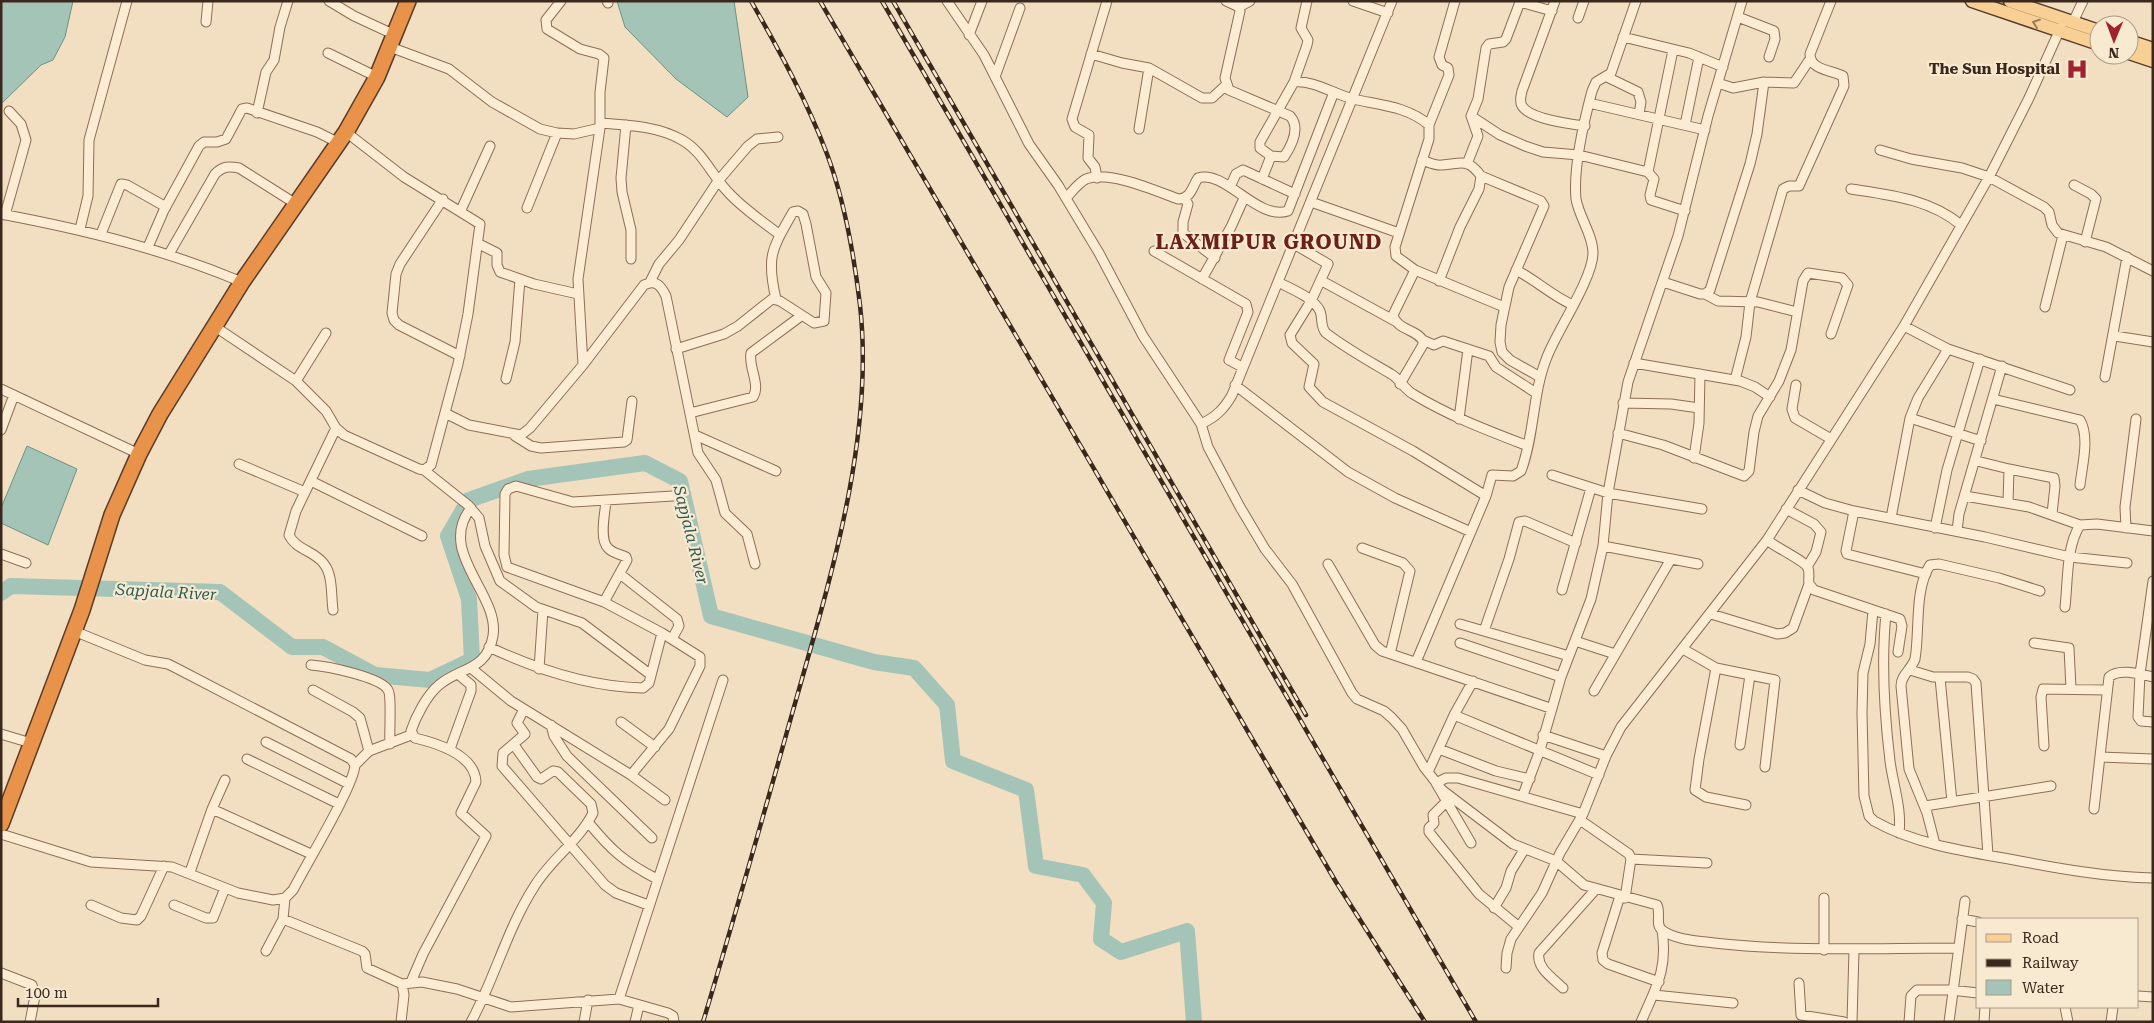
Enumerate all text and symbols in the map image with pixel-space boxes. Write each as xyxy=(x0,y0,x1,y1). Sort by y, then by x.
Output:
north arrow xyxy=(2089,15,2139,65)
one-way arrow xyxy=(2032,19,2041,29)
text: N xyxy=(2108,45,2119,61)
hospital icon: The Sun Hospital xyxy=(2064,56,2090,82)
place label: The Sun Hospital xyxy=(1929,60,2060,78)
district label: LAXMIPUR GROUND xyxy=(1156,230,1382,254)
water label: Sapjala River xyxy=(669,483,713,587)
water label: Sapjala River xyxy=(114,580,217,604)
legend xyxy=(1976,918,2139,1008)
text: Road xyxy=(2022,929,2059,947)
text: Railway xyxy=(2022,954,2079,972)
scale bar xyxy=(18,976,158,1008)
text: Water xyxy=(2022,979,2064,997)
text: 100 m xyxy=(25,984,68,1002)

